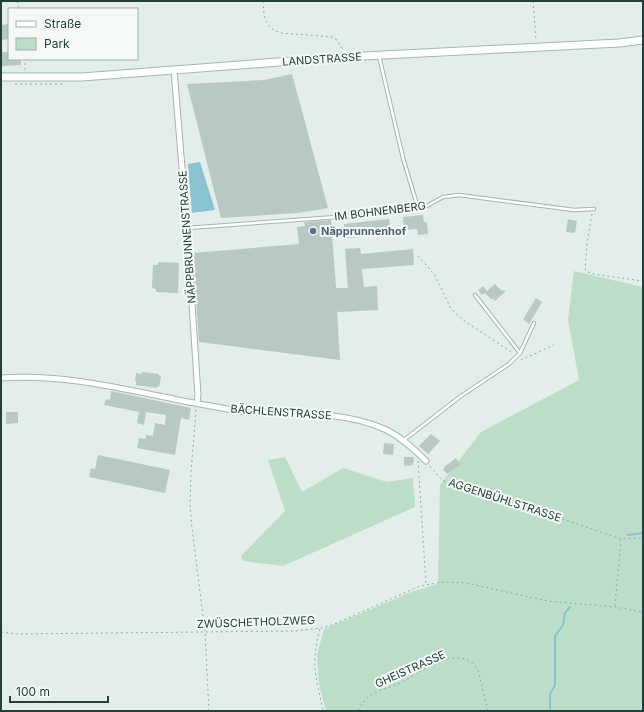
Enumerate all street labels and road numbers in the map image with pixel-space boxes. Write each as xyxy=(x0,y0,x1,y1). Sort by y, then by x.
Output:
street label: LANDSTRASSE xyxy=(282,49,362,69)
street label: NÄPPBRUNNENSTRASSE xyxy=(175,170,199,304)
street label: IM BOHNENBERG xyxy=(333,198,427,224)
street label: BÄCHLENSTRASSE xyxy=(230,401,332,423)
street label: AGGENBÜHLSTRASSE xyxy=(447,475,563,525)
street label: ZWÜSCHETHOLZWEG xyxy=(197,613,315,631)
street label: GHEISTRASSE xyxy=(373,647,447,691)

